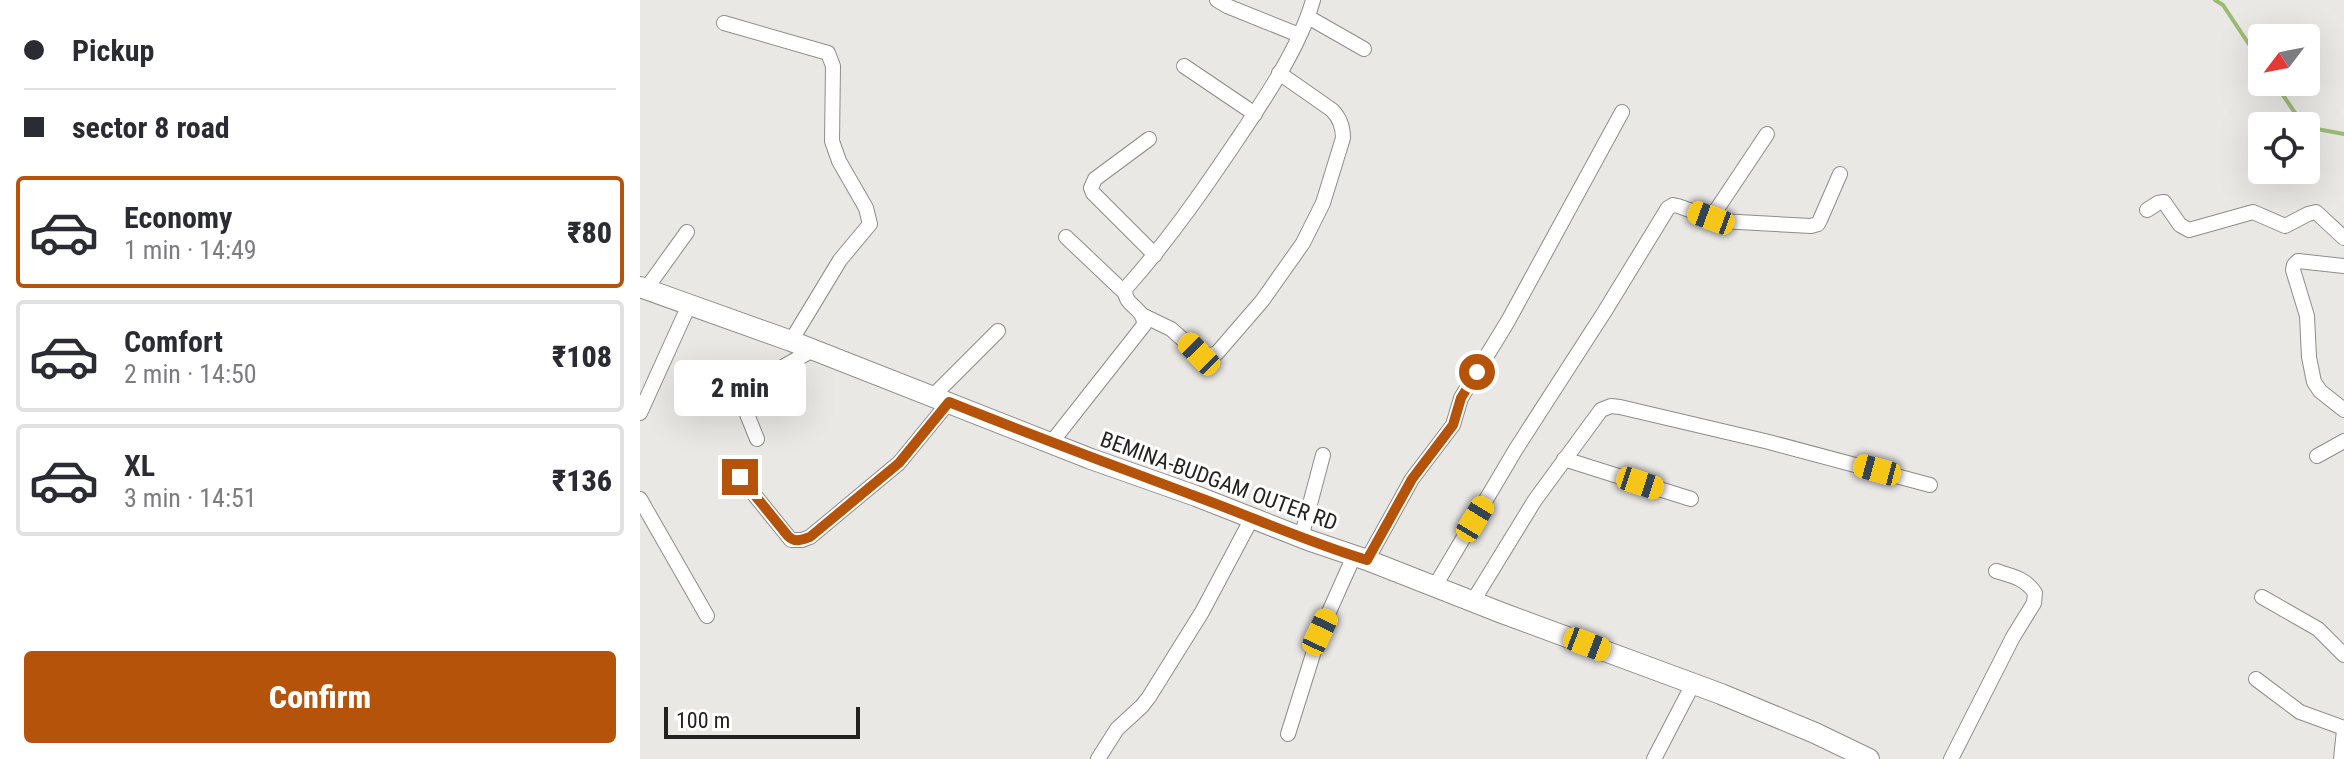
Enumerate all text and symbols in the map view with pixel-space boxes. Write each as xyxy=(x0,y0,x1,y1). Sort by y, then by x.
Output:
north arrow xyxy=(2248,24,2320,96)
map controls xyxy=(2248,24,2320,184)
text: Pickup xyxy=(72,33,154,68)
text: sector 8 road xyxy=(72,110,230,145)
button: locate xyxy=(2248,112,2320,184)
icon: car xyxy=(28,196,100,268)
car xyxy=(1684,199,1738,237)
text: Economy xyxy=(124,200,232,235)
text: ₹80 xyxy=(567,215,612,250)
text: 1 min · 14:49 xyxy=(124,235,257,265)
icon: car xyxy=(28,320,100,392)
text: Comfort xyxy=(124,324,223,359)
car xyxy=(1174,328,1224,380)
text: ₹108 xyxy=(552,339,612,374)
route start xyxy=(1459,354,1495,390)
text: 2 min · 14:50 xyxy=(124,359,257,389)
callout: 2 min xyxy=(674,361,806,417)
text: 2 min xyxy=(711,373,769,403)
street label: BEMINA-BUDGAM OUTER RD xyxy=(1097,426,1341,536)
icon: car xyxy=(28,444,100,516)
text: XL xyxy=(124,448,155,483)
car xyxy=(1851,452,1903,488)
route end xyxy=(722,459,758,495)
text: ₹136 xyxy=(552,463,612,498)
car xyxy=(1613,464,1667,502)
text: 3 min · 14:51 xyxy=(124,483,257,513)
car xyxy=(1452,492,1498,546)
car xyxy=(1299,605,1341,659)
car xyxy=(1560,624,1614,664)
button: Confirm xyxy=(24,651,616,743)
scale bar xyxy=(664,703,860,739)
text: 100 m xyxy=(676,708,730,733)

